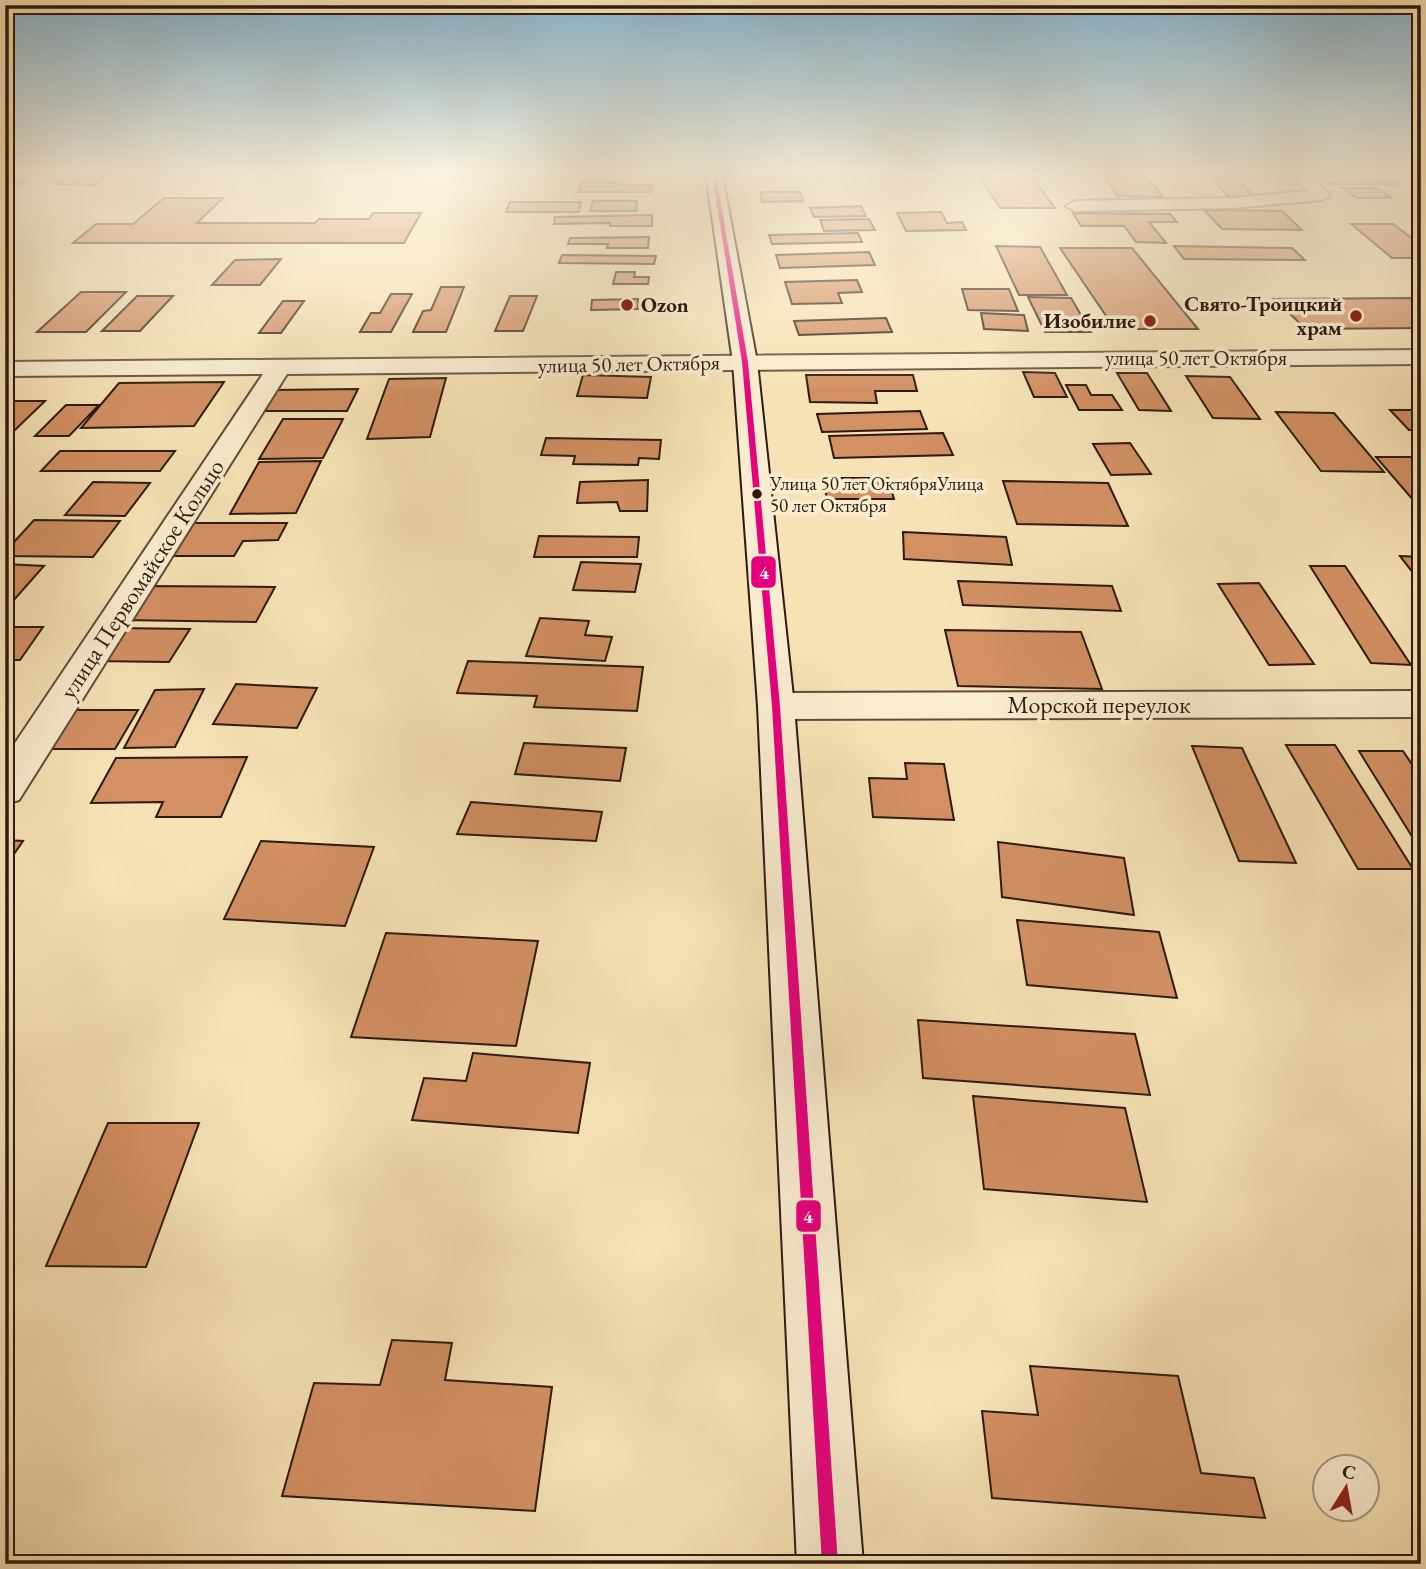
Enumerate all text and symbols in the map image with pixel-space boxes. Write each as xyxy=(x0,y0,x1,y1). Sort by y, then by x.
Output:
place label: Свято-Троицкий храм xyxy=(1184,290,1342,341)
place label: Ozon xyxy=(641,291,689,318)
marker: Ozon xyxy=(619,297,635,313)
place label: Изобилие xyxy=(1044,307,1136,334)
marker: Свято-Троицкий храм xyxy=(1348,308,1364,324)
marker: Изобилие xyxy=(1142,313,1158,329)
street label: улица 50 лет Октября xyxy=(1105,344,1287,371)
street label: улица 50 лет Октября xyxy=(538,348,720,379)
street label: улица Первомайское Кольцо xyxy=(52,453,231,704)
place label: Улица 50 лет ОктябряУлица 50 лет Октября xyxy=(769,471,984,518)
marker: Улица 50 лет ОктябряУлица 50 лет Октября xyxy=(750,487,764,501)
line badge: 4 xyxy=(750,555,777,589)
text: 4 xyxy=(759,560,770,585)
street label: Морской переулок xyxy=(1007,689,1191,720)
line badge: 4 xyxy=(795,1199,822,1233)
text: 4 xyxy=(803,1204,814,1229)
north arrow xyxy=(1310,1454,1380,1524)
text: С xyxy=(1340,1458,1358,1485)

